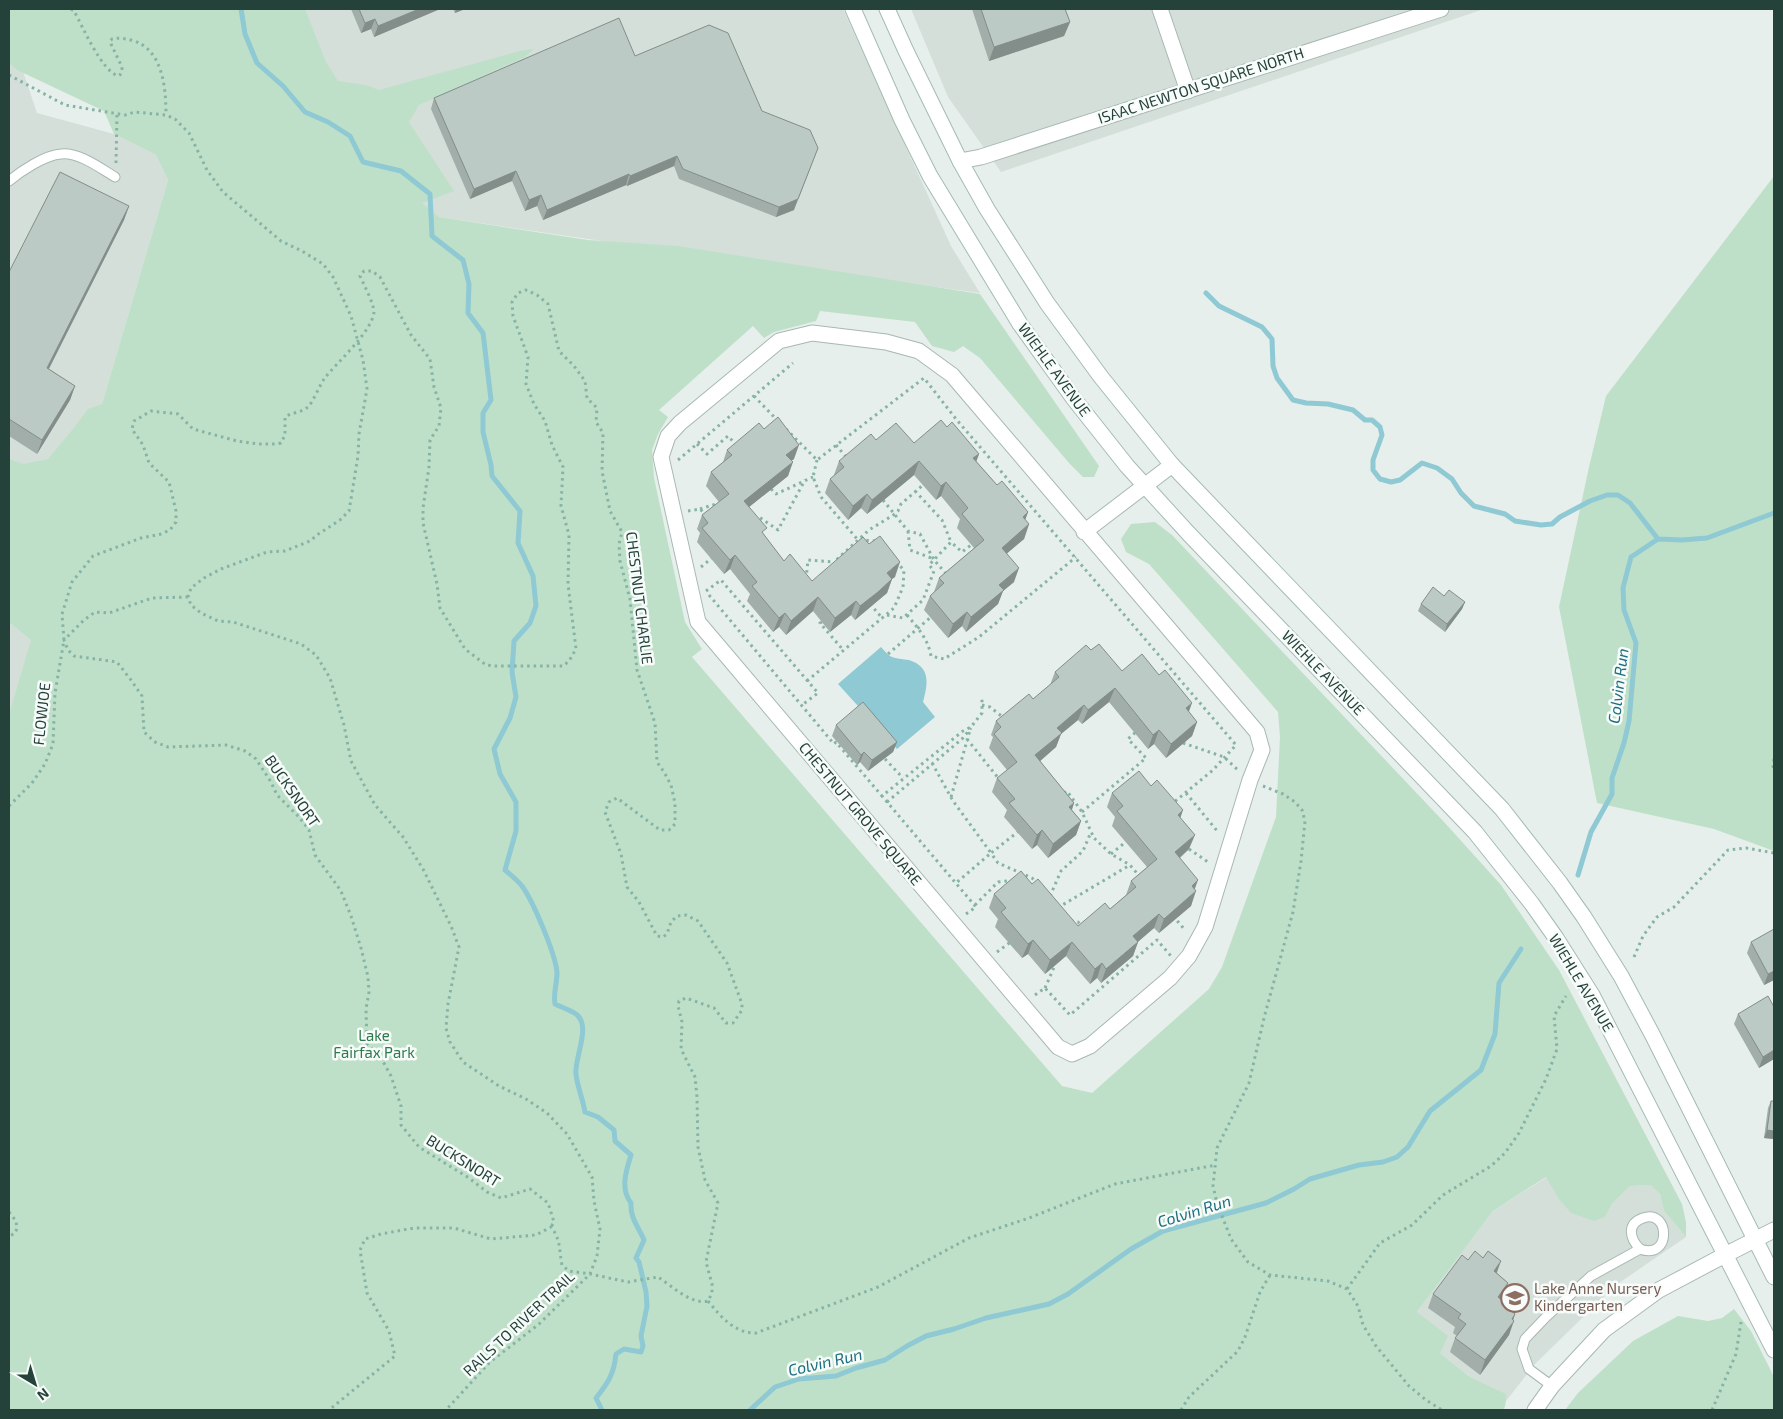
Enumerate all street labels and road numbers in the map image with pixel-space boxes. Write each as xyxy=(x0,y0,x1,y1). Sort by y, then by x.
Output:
street label: ISAAC NEWTON SQUARE NORTH xyxy=(1095,43,1306,128)
street label: WIEHLE AVENUE xyxy=(1015,319,1095,420)
street label: CHESTNUT CHARLIE xyxy=(623,530,657,665)
street label: WIEHLE AVENUE xyxy=(1279,626,1369,718)
street label: FLOWJOE xyxy=(29,682,53,746)
street label: CHESTNUT GROVE SQUARE xyxy=(795,738,926,889)
street label: BUCKSNORT xyxy=(261,751,324,830)
street label: WIEHLE AVENUE xyxy=(1546,930,1618,1035)
street label: BUCKSNORT xyxy=(423,1130,504,1190)
street label: RAILS TO RIVER TRAIL xyxy=(459,1267,578,1379)

